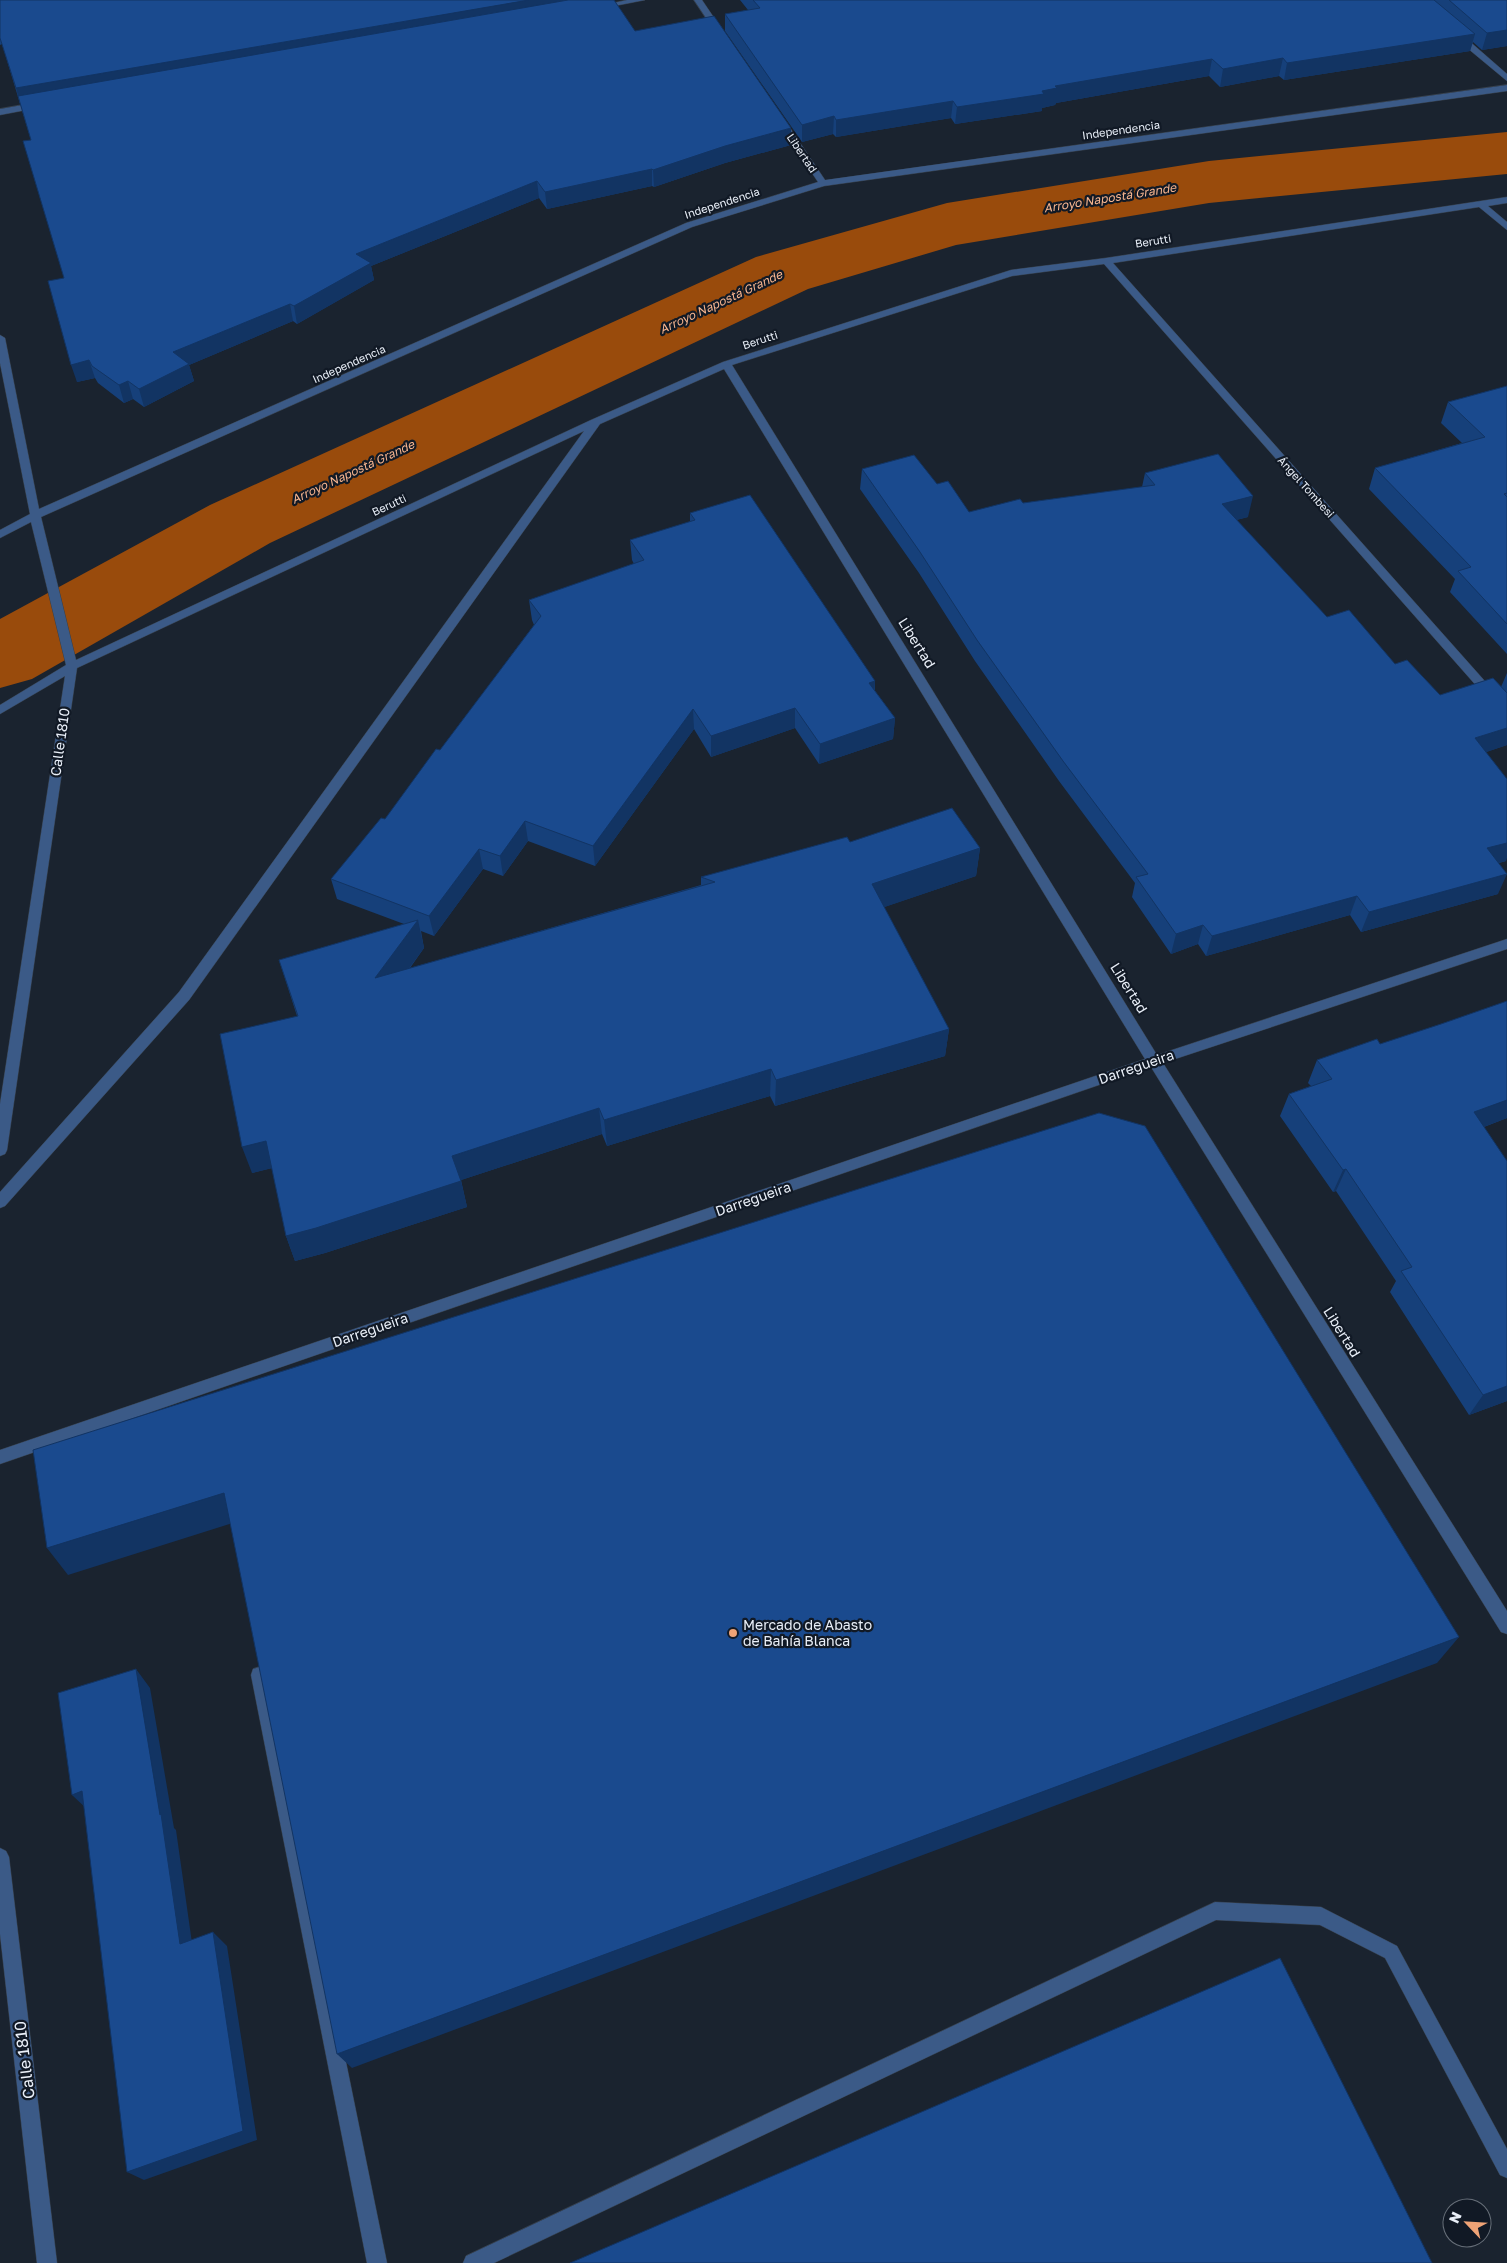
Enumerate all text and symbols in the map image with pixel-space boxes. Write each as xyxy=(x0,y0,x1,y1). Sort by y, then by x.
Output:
street label: Independencia xyxy=(1081,118,1161,141)
street label: Libertad xyxy=(785,131,820,175)
water label: Arroyo Napostá Grande xyxy=(1043,179,1178,215)
street label: Independencia xyxy=(683,184,761,221)
street label: Berutti xyxy=(1134,231,1172,250)
water label: Arroyo Napostá Grande xyxy=(657,266,786,337)
street label: Berutti xyxy=(741,328,779,351)
street label: Independencia xyxy=(310,342,387,385)
water label: Arroyo Napostá Grande xyxy=(289,436,418,507)
street label: Ángel Tombesi xyxy=(1276,453,1337,520)
street label: Berutti xyxy=(370,491,408,518)
street label: Libertad xyxy=(895,614,940,671)
street label: Calle 1810 xyxy=(46,707,73,777)
street label: Libertad xyxy=(1107,959,1152,1016)
street label: Darregueira xyxy=(1096,1046,1176,1087)
street label: Darregueira xyxy=(713,1178,793,1219)
street label: Libertad xyxy=(1320,1303,1365,1360)
street label: Darregueira xyxy=(330,1309,410,1350)
place label: Mercado de Abasto de Bahía Blanca xyxy=(743,1616,872,1649)
marker: Mercado de Abasto de Bahía Blanca xyxy=(727,1627,739,1639)
street label: Calle 1810 xyxy=(9,2020,39,2100)
north arrow xyxy=(1442,2198,1492,2248)
text: N xyxy=(1445,2209,1465,2226)

